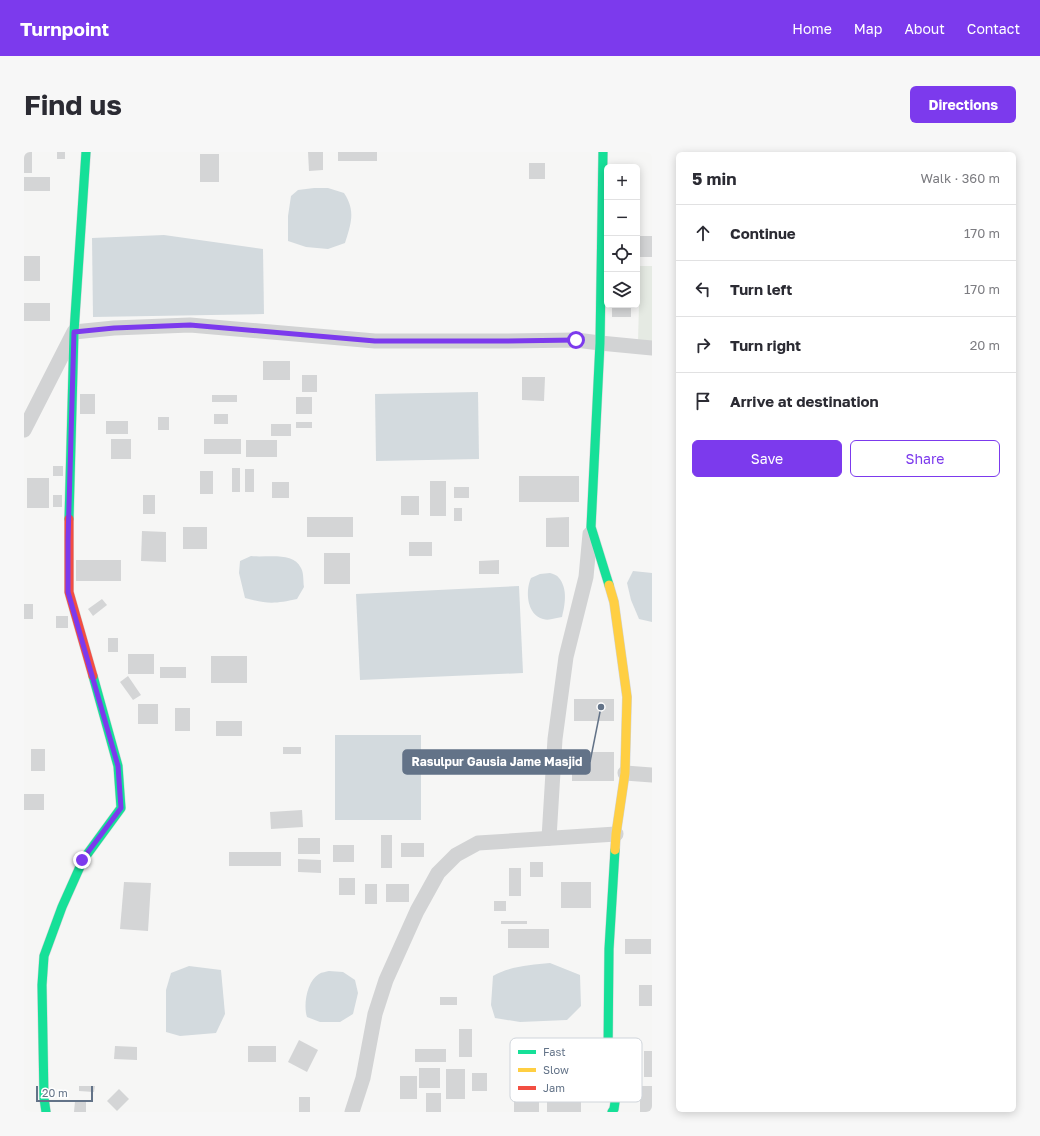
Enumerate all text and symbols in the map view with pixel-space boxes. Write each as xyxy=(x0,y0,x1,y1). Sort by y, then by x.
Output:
text: Turnpoint xyxy=(20,17,109,40)
text: Home xyxy=(792,20,832,37)
text: Map xyxy=(854,20,882,37)
text: About xyxy=(904,20,945,37)
text: Contact xyxy=(967,20,1020,37)
button: Directions xyxy=(910,86,1016,123)
text: Find us xyxy=(24,88,122,121)
map controls xyxy=(604,164,640,308)
button: + xyxy=(604,164,640,200)
text: 5 min xyxy=(692,168,736,189)
text: Walk · 360 m xyxy=(921,170,1000,186)
button: − xyxy=(604,200,640,236)
icon: ahead xyxy=(692,222,714,244)
text: Continue xyxy=(730,224,796,242)
text: 170 m xyxy=(964,225,1000,241)
button: locate xyxy=(604,236,640,272)
button: layers xyxy=(604,272,640,308)
icon: left xyxy=(692,278,714,300)
text: Turn left xyxy=(730,280,792,298)
text: 170 m xyxy=(964,281,1000,297)
route start xyxy=(567,331,585,349)
icon: right xyxy=(692,334,714,356)
text: Turn right xyxy=(730,336,801,354)
text: 20 m xyxy=(970,337,1000,353)
icon: arrive xyxy=(692,390,714,412)
text: Arrive at destination xyxy=(730,392,879,410)
button: Save xyxy=(692,440,842,477)
button: Share xyxy=(850,440,1000,477)
callout: Rasulpur Gausia Jame Masjid xyxy=(403,750,590,774)
text: Rasulpur Gausia Jame Masjid xyxy=(412,754,582,769)
route end xyxy=(73,851,91,869)
legend xyxy=(510,1038,642,1102)
text: Fast xyxy=(543,1045,566,1058)
text: Slow xyxy=(543,1063,569,1076)
text: Jam xyxy=(543,1081,565,1094)
scale bar xyxy=(36,1084,93,1103)
text: 20 m xyxy=(42,1086,68,1099)

